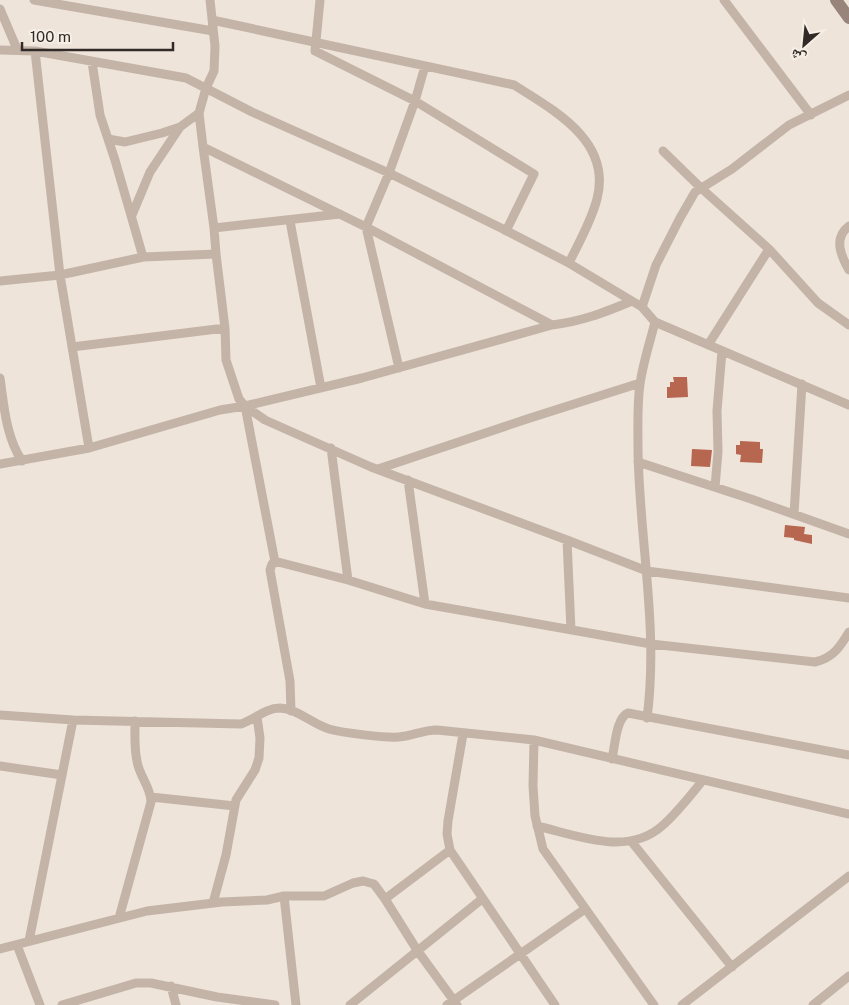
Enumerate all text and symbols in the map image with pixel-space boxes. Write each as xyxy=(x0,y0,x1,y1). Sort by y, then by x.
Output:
scale bar xyxy=(22,20,174,52)
north arrow xyxy=(779,20,829,70)
text: 100 m xyxy=(30,28,71,45)
text: ش xyxy=(788,45,809,67)

